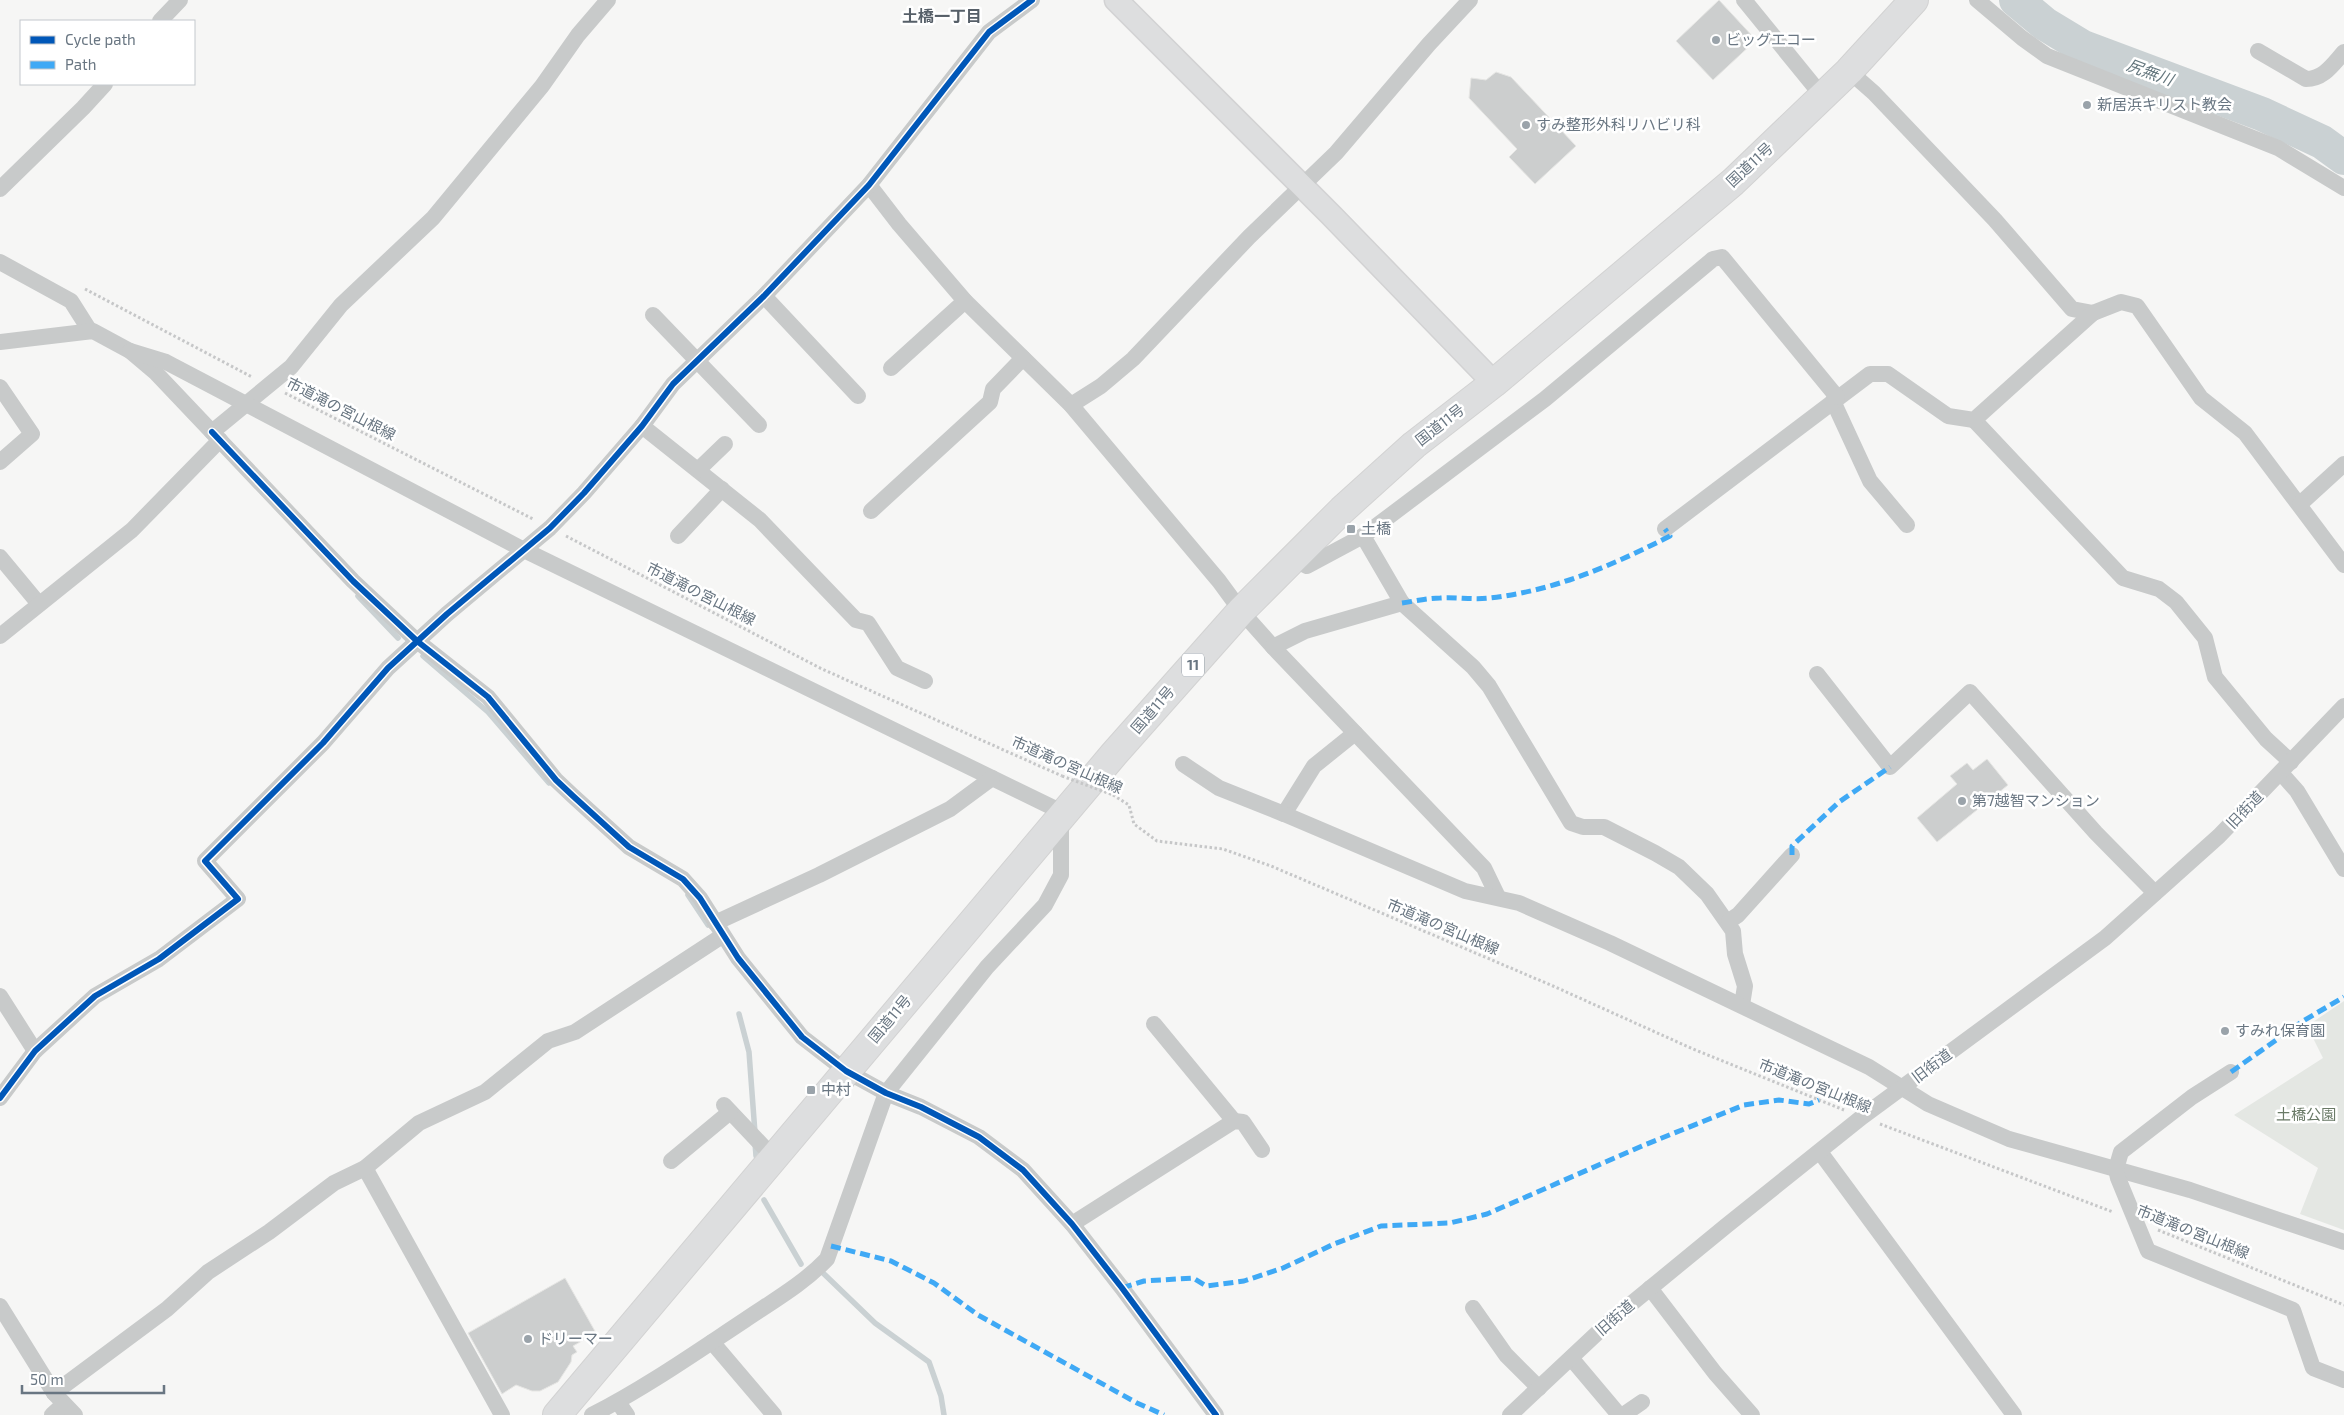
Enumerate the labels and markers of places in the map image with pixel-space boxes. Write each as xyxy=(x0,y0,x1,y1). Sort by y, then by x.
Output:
place label: ビッグエコー xyxy=(1726,30,1816,48)
marker: ビッグエコー xyxy=(1710,34,1722,46)
place label: 新居浜キリスト教会 xyxy=(2097,95,2232,113)
marker: 新居浜キリスト教会 xyxy=(2081,99,2093,111)
place label: すみ整形外科リハビリ科 xyxy=(1536,115,1701,133)
marker: すみ整形外科リハビリ科 xyxy=(1520,119,1532,131)
place label: 土橋 xyxy=(1361,519,1391,537)
marker: 土橋 xyxy=(1345,523,1357,535)
place label: 第7越智マンション xyxy=(1972,791,2100,809)
marker: 第7越智マンション xyxy=(1956,795,1968,807)
place label: すみれ保育園 xyxy=(2235,1021,2325,1039)
marker: すみれ保育園 xyxy=(2219,1025,2231,1037)
place label: 中村 xyxy=(821,1080,851,1098)
marker: 中村 xyxy=(805,1084,817,1096)
place label: ドリーマー xyxy=(538,1329,613,1347)
marker: ドリーマー xyxy=(522,1333,534,1345)

